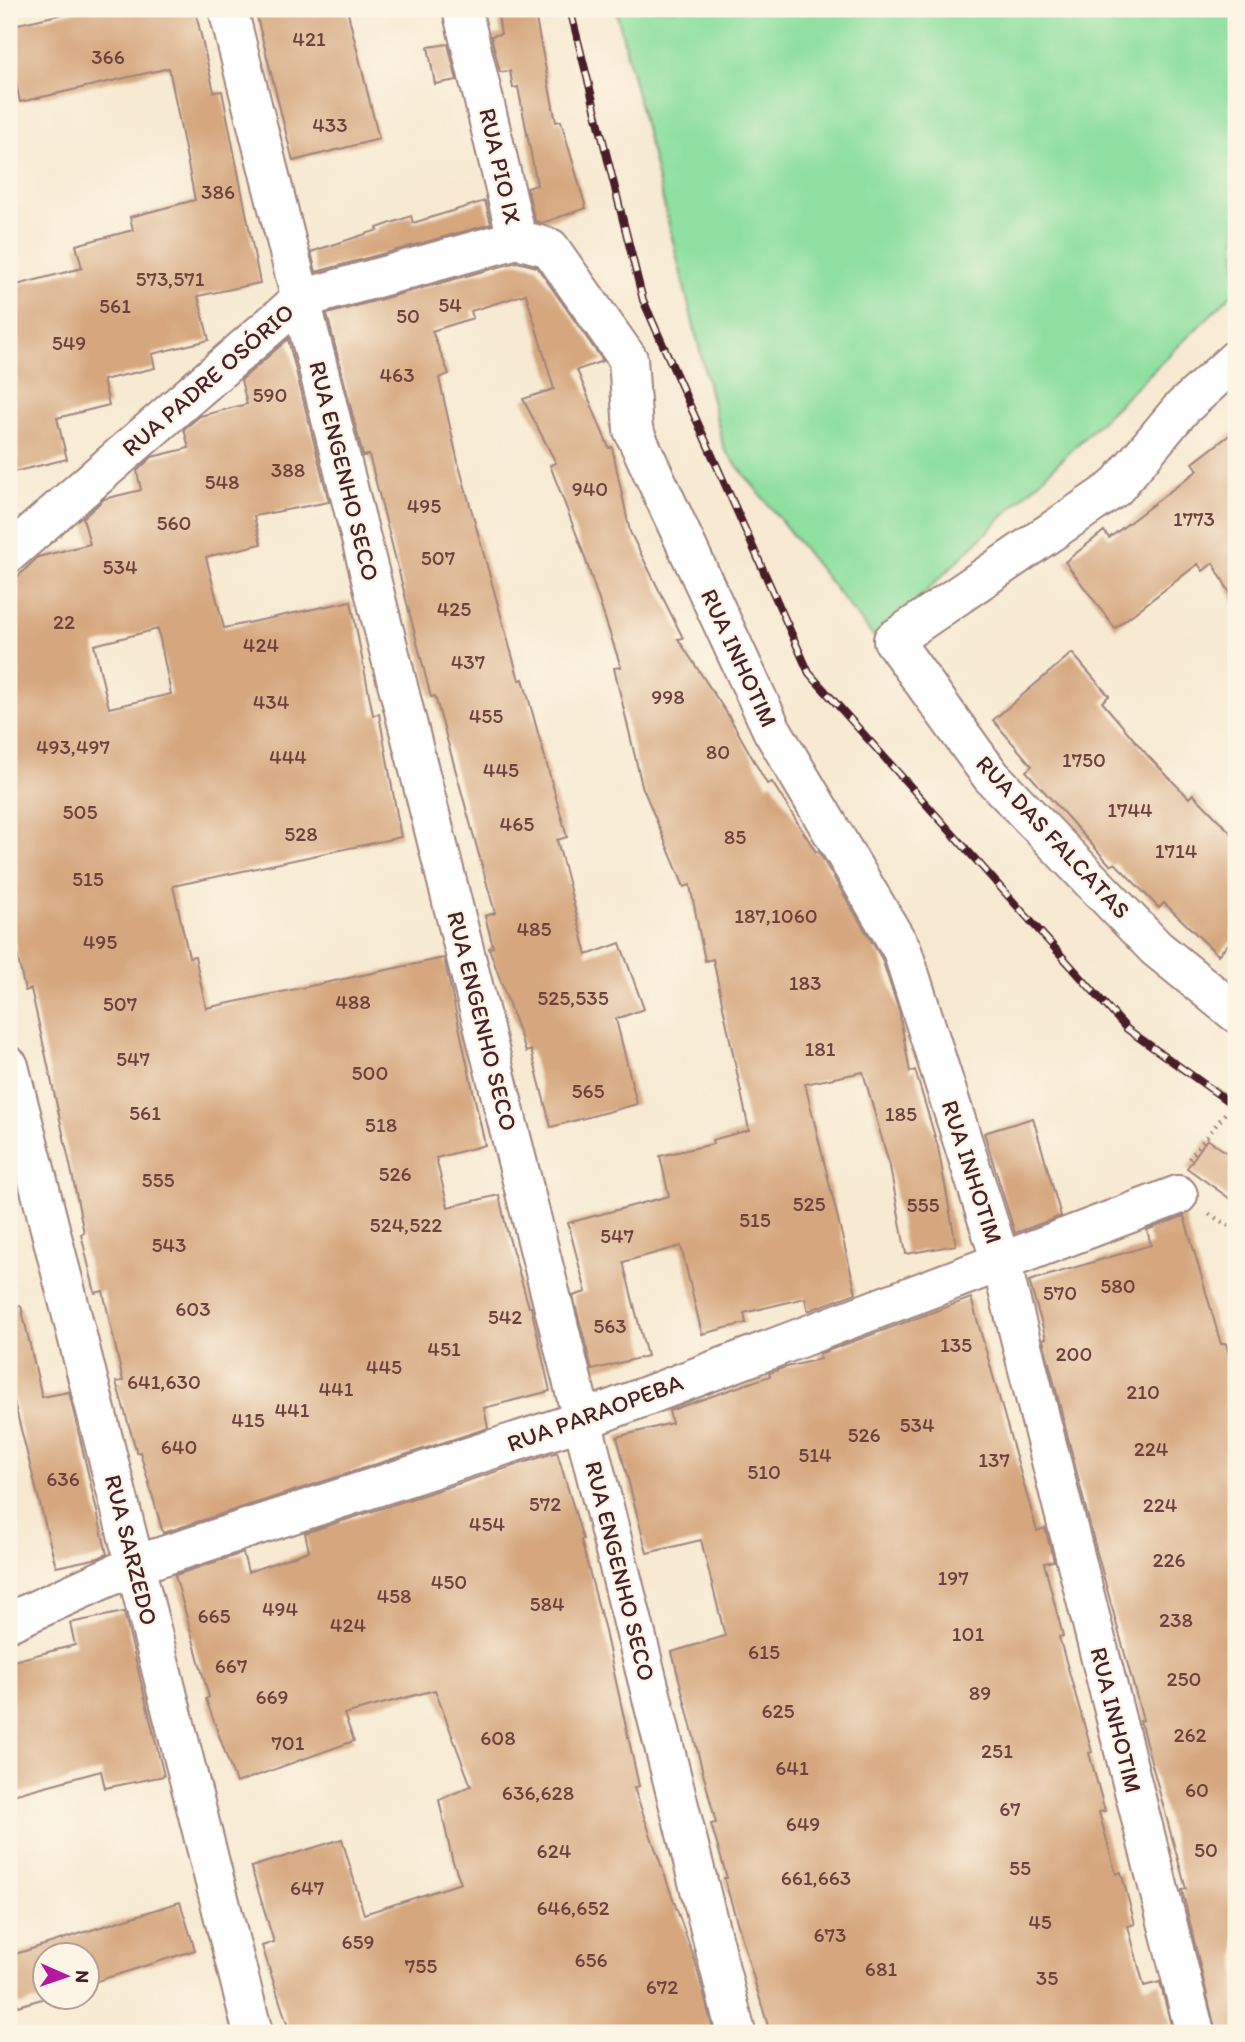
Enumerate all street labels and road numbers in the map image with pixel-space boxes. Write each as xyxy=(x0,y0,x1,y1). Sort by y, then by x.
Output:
street label: RUA PIO IX xyxy=(473,105,528,227)
street label: RUA PADRE OSÓRIO xyxy=(116,297,300,462)
street label: RUA ENGENHO SECO xyxy=(303,358,386,584)
street label: RUA INHOTIM xyxy=(695,584,784,732)
street label: RUA DAS FALCATAS xyxy=(970,749,1137,924)
street label: RUA ENGENHO SECO xyxy=(441,908,524,1134)
street label: RUA INHOTIM xyxy=(936,1096,1009,1247)
street label: RUA PARAOPEBA xyxy=(503,1367,687,1458)
street label: RUA ENGENHO SECO xyxy=(579,1458,662,1684)
street label: RUA SARZEDO xyxy=(99,1472,164,1628)
street label: RUA INHOTIM xyxy=(1084,1644,1149,1796)

